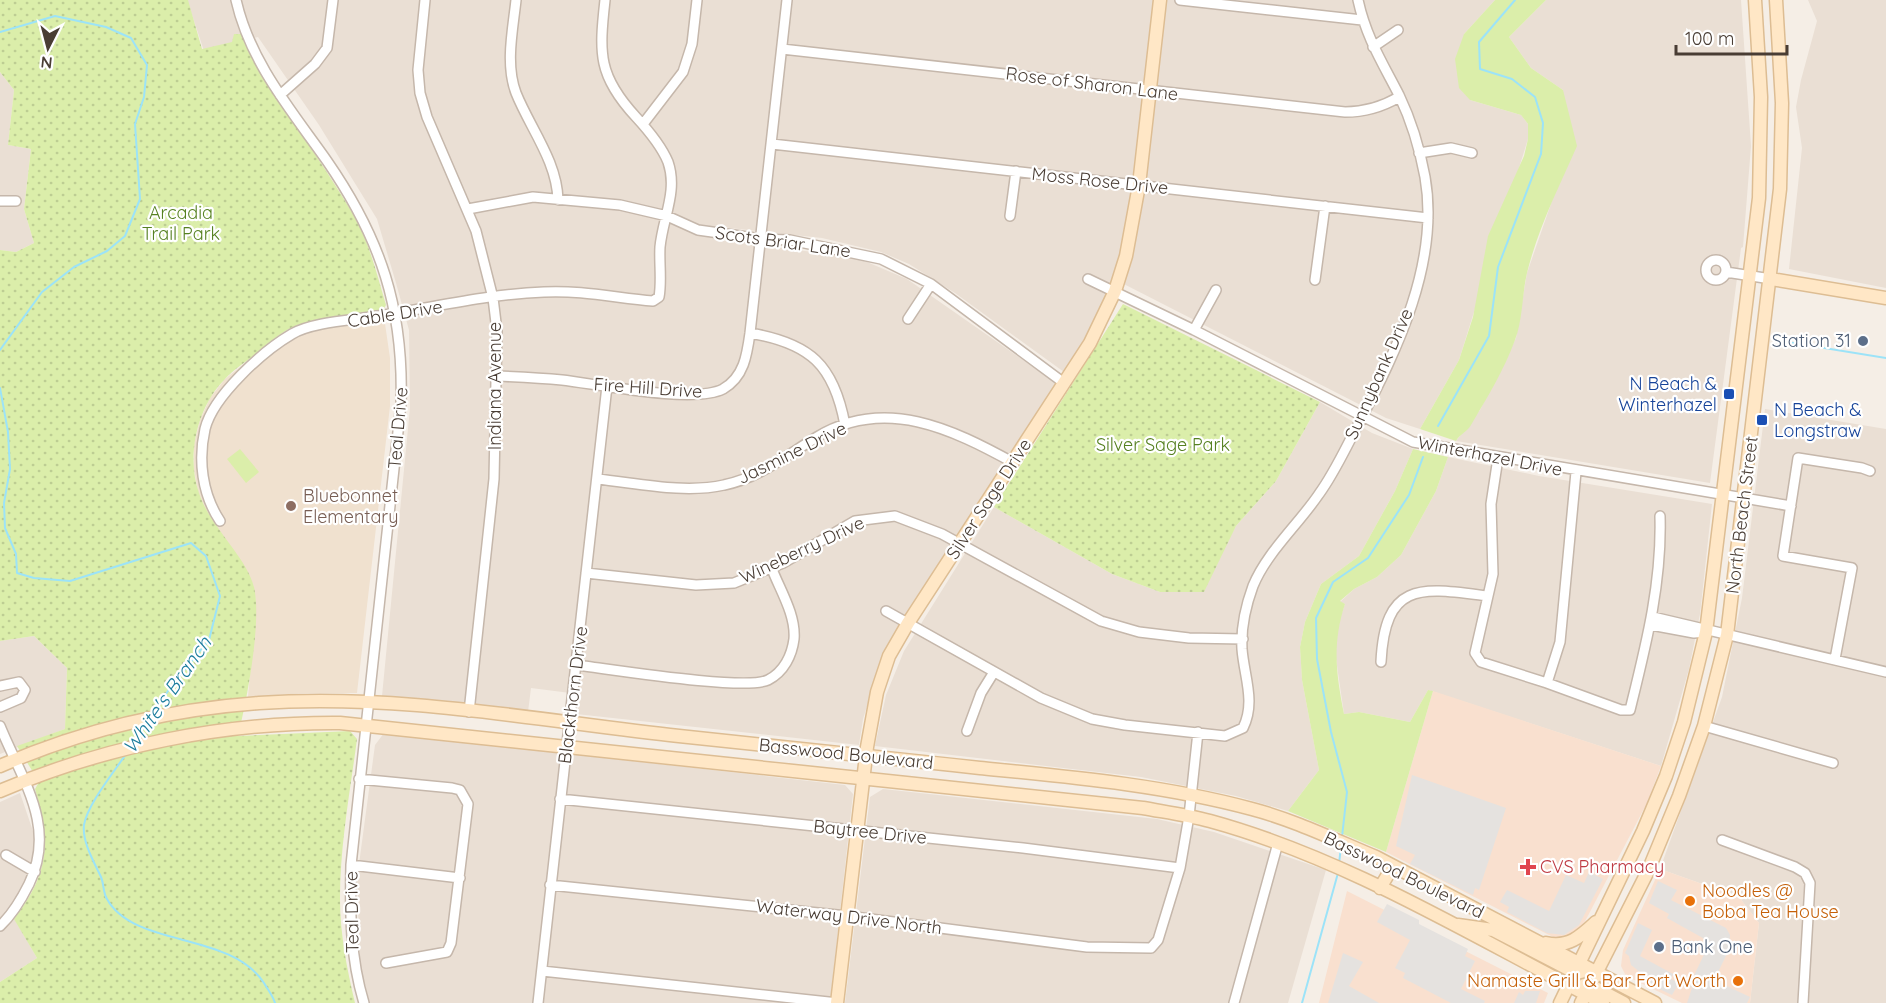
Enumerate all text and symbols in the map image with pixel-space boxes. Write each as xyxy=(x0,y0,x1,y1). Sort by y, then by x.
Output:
north arrow xyxy=(18,18,78,78)
scale bar xyxy=(1676,18,1787,56)
text: 100 m xyxy=(1685,27,1734,50)
text: N xyxy=(40,52,53,73)
street label: Rose of Sharon Lane xyxy=(1004,62,1180,106)
street label: Moss Rose Drive xyxy=(1031,162,1170,199)
park label: Arcadia Trail Park xyxy=(142,201,220,245)
street label: Scots Briar Lane xyxy=(714,221,852,262)
street label: Cable Drive xyxy=(346,295,444,332)
street label: Sunnybank Drive xyxy=(1339,305,1418,443)
street label: Indiana Avenue xyxy=(483,322,506,450)
place label: Station 31 xyxy=(1772,329,1851,352)
marker: Station 31 xyxy=(1856,334,1870,348)
street label: Fire Hill Drive xyxy=(593,372,703,403)
place label: N Beach & Winterhazel xyxy=(1618,372,1717,416)
street label: Teal Drive xyxy=(382,386,413,470)
marker: N Beach & Winterhazel xyxy=(1722,387,1736,401)
place label: N Beach & Longstraw xyxy=(1774,398,1862,442)
marker: N Beach & Longstraw xyxy=(1755,413,1769,427)
street label: Jasmine Drive xyxy=(733,416,850,489)
street label: Winterhazel Drive xyxy=(1416,430,1564,481)
park label: Silver Sage Park xyxy=(1096,433,1230,456)
street label: Silver Sage Drive xyxy=(941,434,1036,563)
street label: North Beach Street xyxy=(1720,435,1763,595)
place label: Bluebonnet Elementary xyxy=(303,484,399,528)
marker: Bluebonnet Elementary xyxy=(284,499,298,513)
street label: Wineberry Drive xyxy=(736,511,868,589)
street label: Blackthorn Drive xyxy=(553,625,592,765)
water label: White's Branch xyxy=(117,631,217,758)
street label: Basswood Boulevard xyxy=(758,733,934,774)
street label: Baytree Drive xyxy=(812,814,928,849)
street label: Basswood Boulevard xyxy=(1320,826,1488,923)
place label: CVS Pharmacy xyxy=(1540,855,1664,878)
marker: CVS Pharmacy xyxy=(1521,860,1535,874)
street label: Teal Drive xyxy=(339,871,364,953)
place label: Noodles @ Boba Tea House xyxy=(1702,879,1839,923)
street label: Waterway Drive North xyxy=(755,894,943,939)
marker: Noodles @ Boba Tea House xyxy=(1683,894,1697,908)
place label: Bank One xyxy=(1671,935,1753,958)
marker: Bank One xyxy=(1652,940,1666,954)
place label: Namaste Grill & Bar Fort Worth xyxy=(1467,969,1726,992)
marker: Namaste Grill & Bar Fort Worth xyxy=(1731,974,1745,988)

